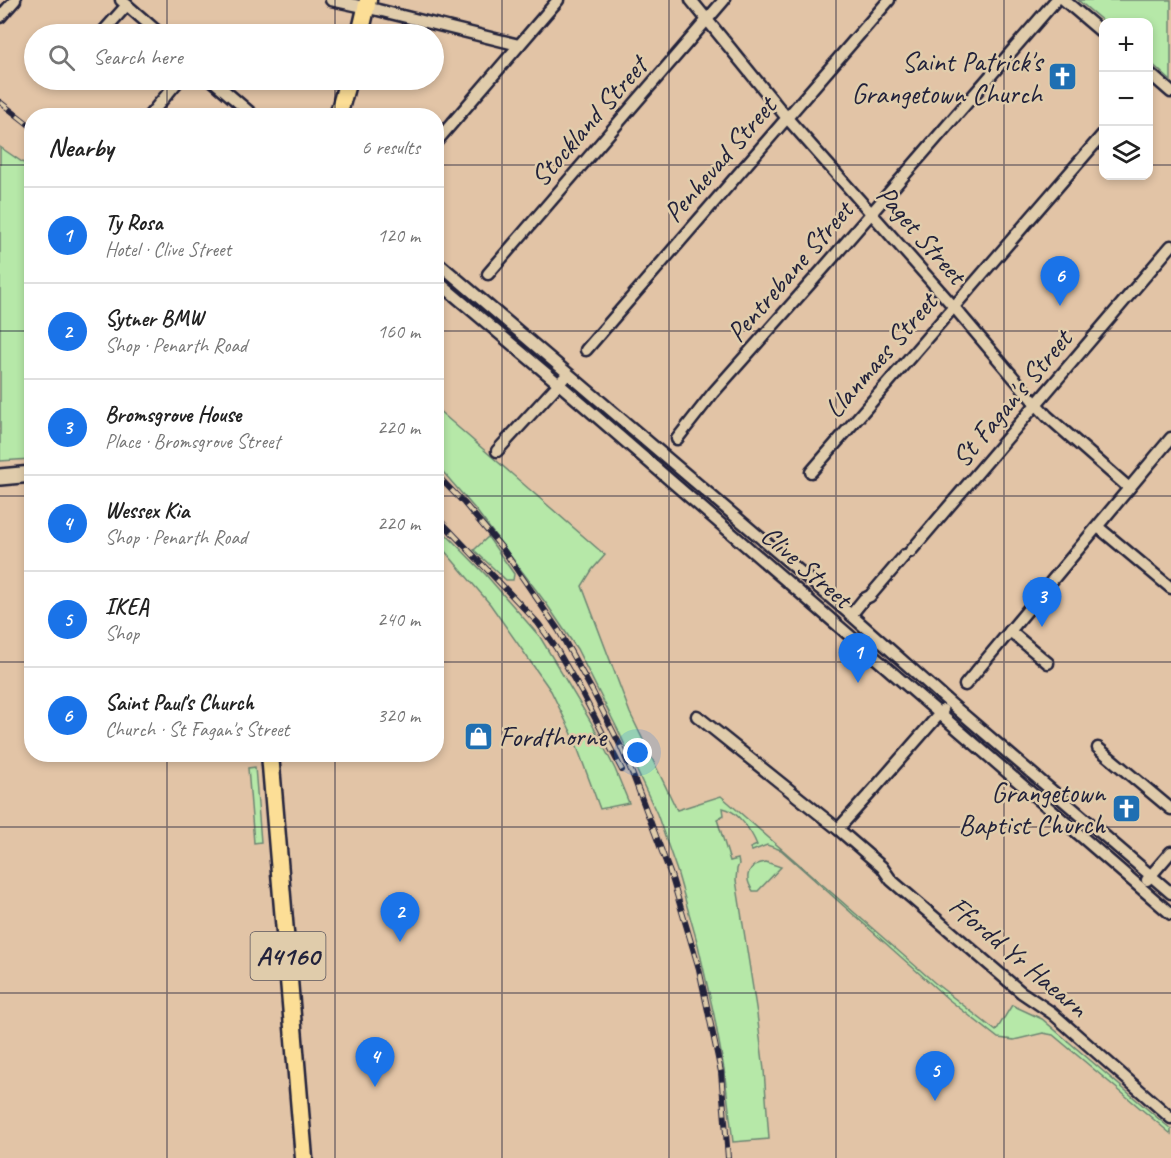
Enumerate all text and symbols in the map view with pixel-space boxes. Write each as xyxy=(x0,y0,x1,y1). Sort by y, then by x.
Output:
map controls xyxy=(1099,18,1153,180)
button: + xyxy=(1099,18,1153,72)
search box xyxy=(24,24,444,90)
icon: search xyxy=(45,41,78,74)
text: Search here xyxy=(93,43,183,71)
place label: Saint Patrick's Grangetown Church xyxy=(851,44,1044,111)
street label: Stockland Street xyxy=(522,46,657,193)
church icon: Saint Patrick's Grangetown Church xyxy=(1047,61,1079,93)
button: − xyxy=(1099,72,1153,126)
street label: Penhevad Street xyxy=(655,87,785,229)
button: layers xyxy=(1099,126,1153,180)
text: Nearby xyxy=(48,131,113,164)
text: 6 results xyxy=(361,135,420,160)
street label: Paget Street xyxy=(869,178,976,293)
street label: Pentrebane Street xyxy=(719,192,862,349)
text: Ty Rosa xyxy=(105,209,162,237)
text: 1 xyxy=(63,223,72,248)
text: 120 m xyxy=(377,223,420,248)
text: Hotel · Clive Street xyxy=(105,237,231,262)
pin: 6 xyxy=(1040,256,1080,306)
street label: Llanmaes Street xyxy=(816,283,946,425)
text: Sytner BMW xyxy=(105,305,204,333)
text: 2 xyxy=(63,319,72,344)
text: 160 m xyxy=(377,319,420,344)
street label: St Fagan's Street xyxy=(944,320,1081,474)
text: Shop · Penarth Road xyxy=(105,333,247,358)
text: Bromsgrove House xyxy=(105,401,241,429)
text: 3 xyxy=(63,415,72,440)
text: 220 m xyxy=(377,415,420,440)
text: Place · Bromsgrove Street xyxy=(105,429,280,454)
text: Wessex Kia xyxy=(105,497,189,525)
text: 4 xyxy=(63,511,72,536)
text: 220 m xyxy=(377,511,420,536)
street label: Clive Street xyxy=(754,517,861,617)
text: Shop · Penarth Road xyxy=(105,525,247,550)
pin: 3 xyxy=(1022,578,1062,627)
text: IKEA xyxy=(105,593,148,621)
text: 5 xyxy=(63,607,72,632)
text: 240 m xyxy=(377,607,420,632)
text: Shop xyxy=(105,621,139,646)
pin: 1 xyxy=(838,634,878,683)
text: Saint Paul's Church xyxy=(105,689,254,717)
text: 6 xyxy=(63,703,72,728)
text: 320 m xyxy=(377,703,420,728)
text: Church · St Fagan's Street xyxy=(105,717,289,742)
place label: Fordthorne xyxy=(499,719,608,754)
shop icon: Fordthorne xyxy=(462,720,494,752)
your location xyxy=(623,738,652,767)
place label: Grangetown Baptist Church xyxy=(959,775,1106,842)
church icon: Grangetown Baptist Church xyxy=(1110,792,1142,824)
street label: Ffordd Yr Haearn xyxy=(942,888,1096,1025)
pin: 2 xyxy=(380,892,420,942)
road number: A4160 xyxy=(250,932,326,980)
pin: 4 xyxy=(356,1038,394,1087)
pin: 5 xyxy=(916,1052,954,1101)

